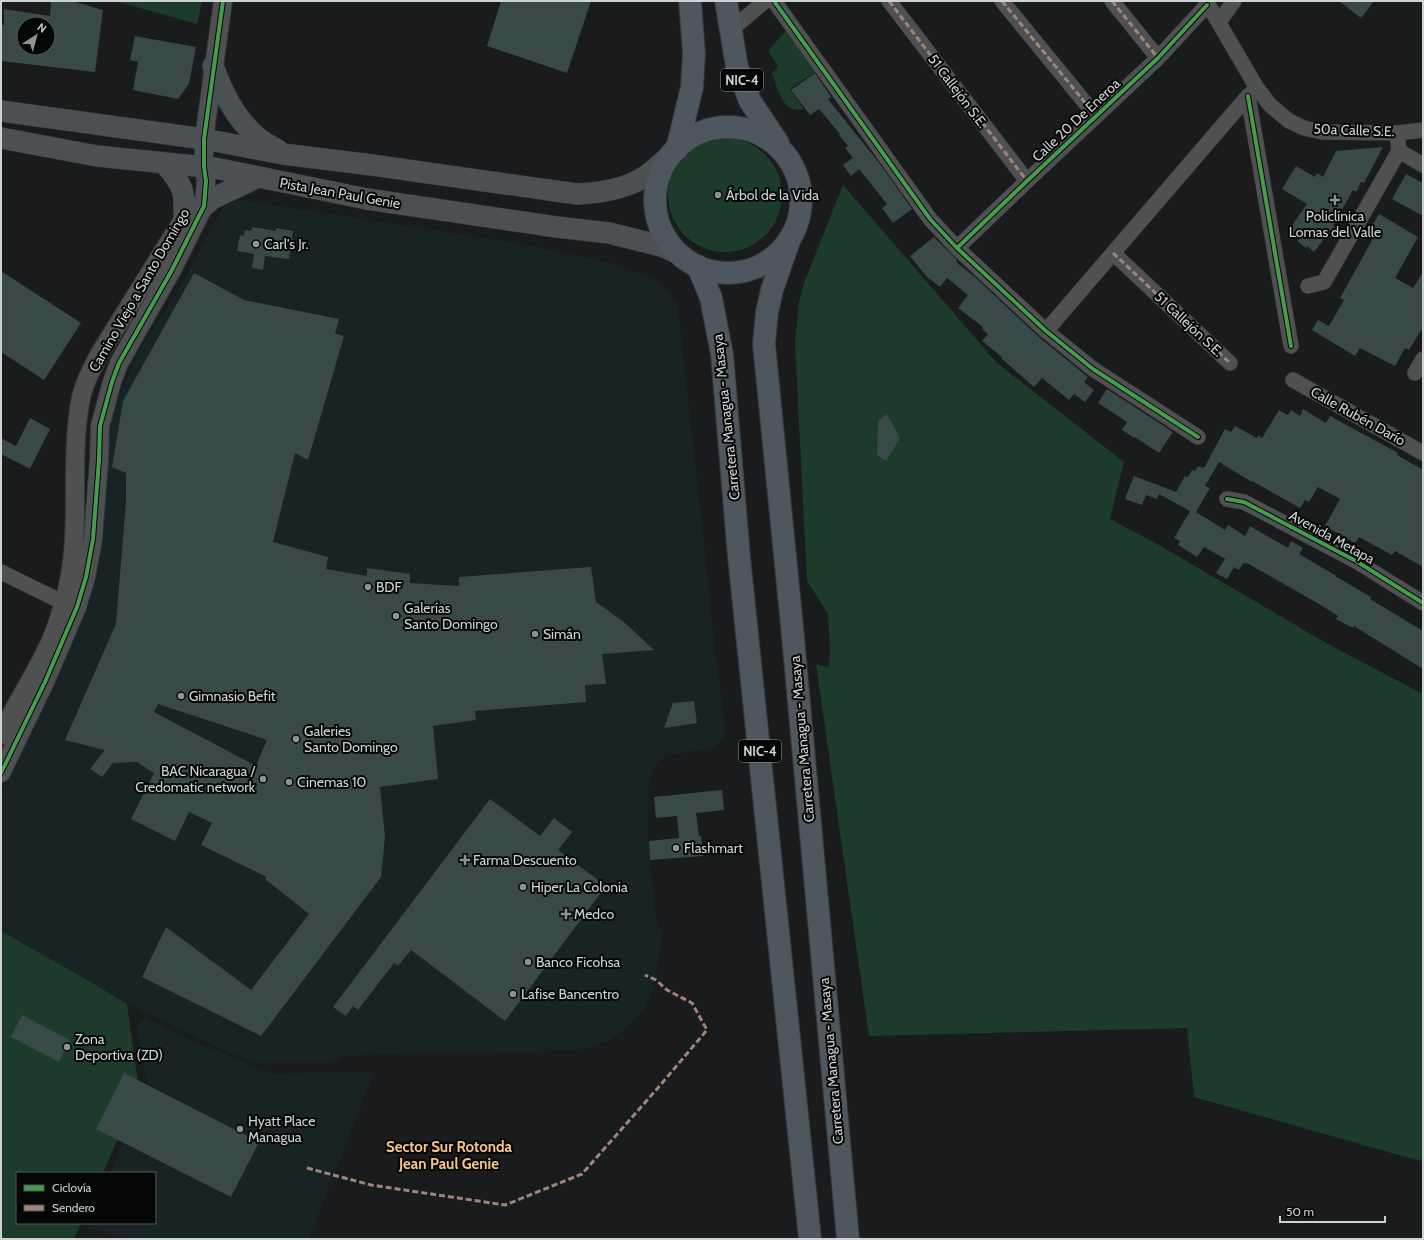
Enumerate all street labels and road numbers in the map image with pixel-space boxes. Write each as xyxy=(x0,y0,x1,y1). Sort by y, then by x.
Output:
street label: 51 Callejón S.E. xyxy=(924,51,992,132)
road number: NIC-4 xyxy=(721,69,763,91)
street label: Calle 20 De Eneroa xyxy=(1028,74,1124,166)
street label: 50a Calle S.E. xyxy=(1313,120,1395,140)
street label: Pista Jean Paul Genie xyxy=(278,174,402,212)
street label: Camino Viejo a Santo Domingo xyxy=(85,205,193,375)
street label: 51 Callejón S.E. xyxy=(1151,287,1227,361)
street label: Carretera Managua - Masaya xyxy=(708,333,744,501)
street label: Calle Rubén Darío xyxy=(1307,383,1409,450)
street label: Avenida Metapa xyxy=(1286,506,1378,568)
street label: Carretera Managua - Masaya xyxy=(786,655,818,823)
road number: NIC-4 xyxy=(739,740,781,762)
street label: Carretera Managua - Masaya xyxy=(815,977,847,1145)

